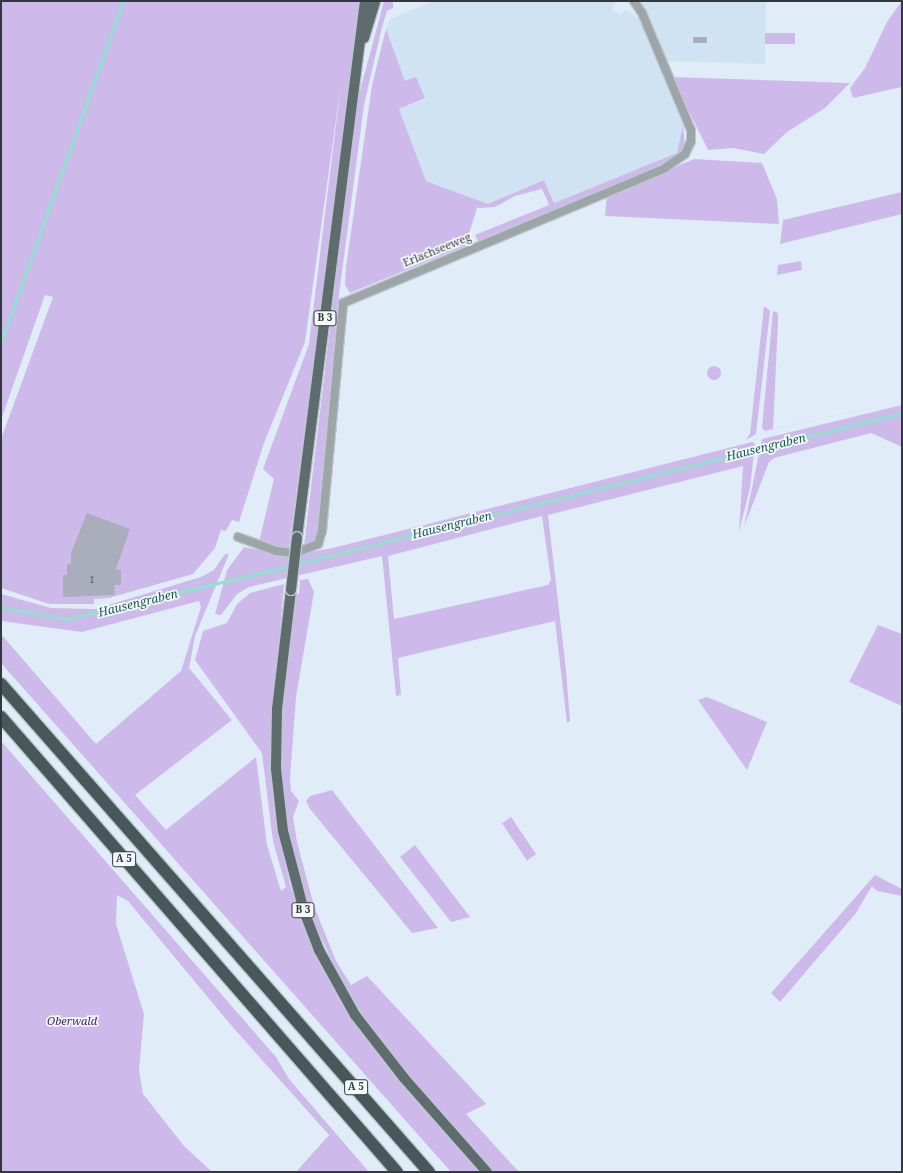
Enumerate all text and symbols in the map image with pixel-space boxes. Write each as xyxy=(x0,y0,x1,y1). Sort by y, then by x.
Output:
street label: Erlachseeweg xyxy=(401,230,473,270)
road number: B 3 xyxy=(313,310,337,326)
water label: Hausengraben xyxy=(725,430,807,464)
water label: Hausengraben xyxy=(411,508,493,542)
house number: 1 xyxy=(89,575,95,585)
water label: Hausengraben xyxy=(97,586,179,620)
road number: A 5 xyxy=(112,851,136,867)
road number: B 3 xyxy=(291,902,315,918)
park label: Oberwald xyxy=(47,1014,97,1028)
road number: A 5 xyxy=(344,1079,368,1095)

